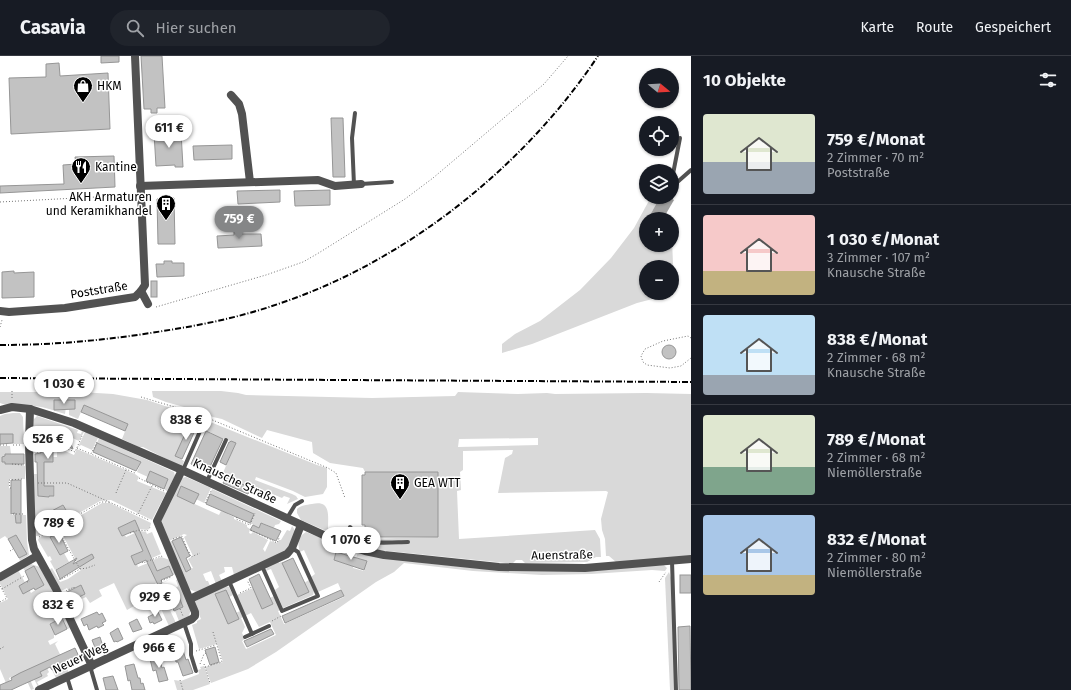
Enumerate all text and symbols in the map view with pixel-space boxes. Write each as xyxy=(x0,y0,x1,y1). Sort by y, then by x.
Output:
search box xyxy=(110,10,390,46)
text: Casavia xyxy=(20,16,86,39)
icon: search xyxy=(124,17,146,39)
text: Hier suchen xyxy=(156,19,237,37)
text: Karte xyxy=(860,19,894,36)
text: Route xyxy=(916,19,953,36)
text: Gespeichert xyxy=(975,19,1051,36)
north arrow xyxy=(639,68,679,108)
map controls xyxy=(639,68,679,300)
icon: filters xyxy=(1037,69,1059,91)
text: 10 Objekte xyxy=(703,70,786,91)
shop icon: HKM xyxy=(72,75,94,103)
place label: HKM xyxy=(97,79,122,93)
pin: 611 € xyxy=(141,115,197,149)
button: locate xyxy=(639,116,679,156)
text: 611 € xyxy=(154,120,184,135)
text: 759 €/Monat xyxy=(827,129,925,150)
icon: home xyxy=(735,130,783,178)
text: 2 Zimmer · 70 m² xyxy=(827,150,924,165)
restaurant icon: Kantine xyxy=(70,156,92,184)
place label: Kantine xyxy=(95,160,137,174)
button: layers xyxy=(639,164,679,204)
text: Poststraße xyxy=(827,165,890,180)
place label: AKH Armaturen und Keramikhandel xyxy=(46,190,152,218)
building icon: AKH Armaturen und Keramikhandel xyxy=(155,193,177,221)
pin: 759 € xyxy=(211,206,267,240)
text: 759 € xyxy=(224,211,254,226)
button: + xyxy=(639,212,679,252)
text: 1 030 €/Monat xyxy=(827,229,939,250)
icon: home xyxy=(735,231,783,279)
text: 3 Zimmer · 107 m² xyxy=(827,250,930,265)
button: − xyxy=(639,260,679,300)
text: Knausche Straße xyxy=(827,265,926,280)
street label: Poststraße xyxy=(69,279,129,301)
text: 838 €/Monat xyxy=(827,329,928,350)
icon: home xyxy=(735,331,783,379)
text: 2 Zimmer · 68 m² xyxy=(827,350,926,365)
text: Knausche Straße xyxy=(827,365,926,380)
pin: 1 030 € xyxy=(27,371,101,405)
text: 1 030 € xyxy=(43,376,85,391)
pin: 838 € xyxy=(158,407,214,441)
text: 838 € xyxy=(170,412,202,427)
pin: 526 € xyxy=(20,426,76,460)
text: 789 €/Monat xyxy=(827,429,926,450)
text: 526 € xyxy=(32,431,64,446)
icon: home xyxy=(735,431,783,479)
text: 2 Zimmer · 68 m² xyxy=(827,450,926,465)
street label: Knausche Straße xyxy=(191,455,279,507)
text: Niemöllerstraße xyxy=(827,465,922,480)
building icon: GEA WTT xyxy=(389,472,411,500)
place label: GEA WTT xyxy=(414,476,461,490)
pin: 789 € xyxy=(31,510,87,544)
text: 789 € xyxy=(43,515,75,530)
pin: 1 070 € xyxy=(314,527,388,561)
text: 832 €/Monat xyxy=(827,529,926,550)
icon: home xyxy=(735,531,783,579)
text: 1 070 € xyxy=(331,532,371,547)
street label: Auenstraße xyxy=(531,547,593,563)
text: 2 Zimmer · 80 m² xyxy=(827,550,926,565)
text: Niemöllerstraße xyxy=(827,565,922,580)
pin: 929 € xyxy=(127,584,183,618)
text: 929 € xyxy=(139,589,171,604)
pin: 832 € xyxy=(30,592,86,626)
text: 832 € xyxy=(42,597,74,612)
pin: 966 € xyxy=(131,635,187,669)
street label: Neuer Weg xyxy=(50,639,110,677)
text: 966 € xyxy=(143,640,175,655)

